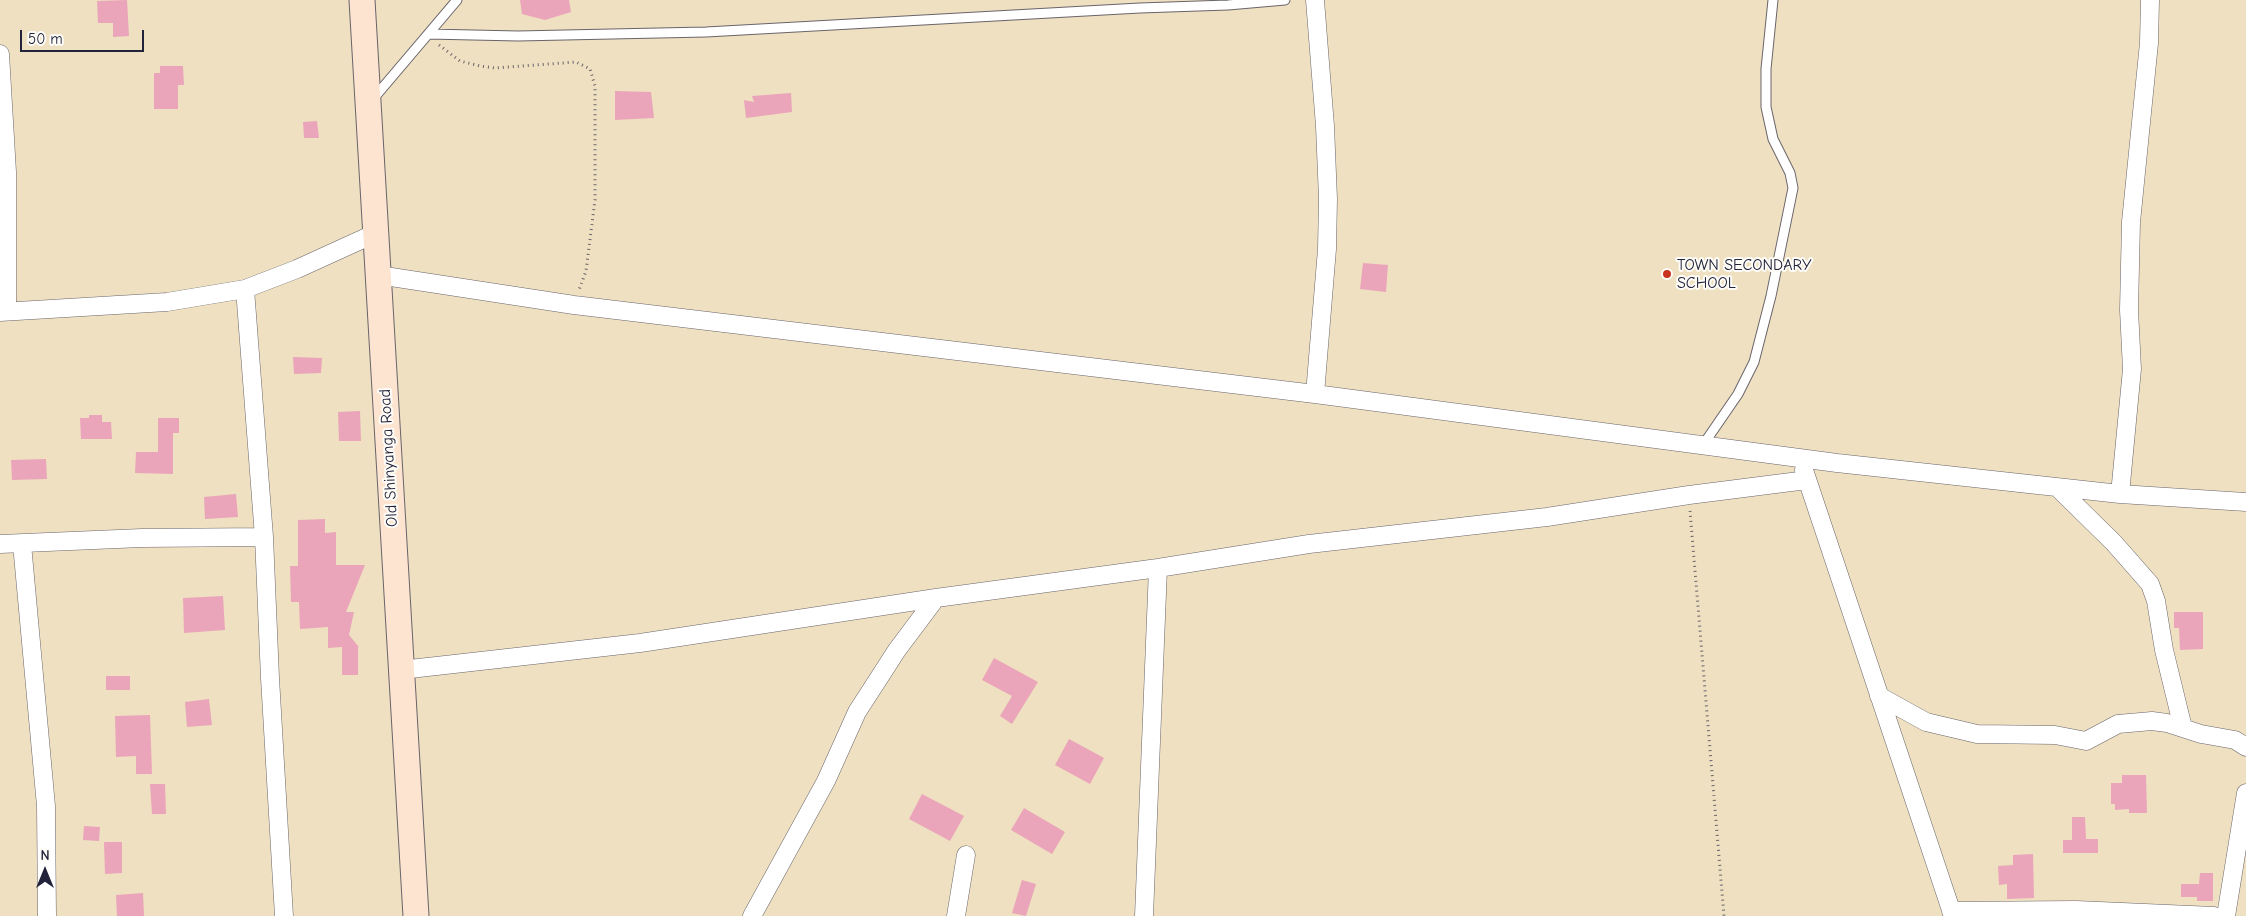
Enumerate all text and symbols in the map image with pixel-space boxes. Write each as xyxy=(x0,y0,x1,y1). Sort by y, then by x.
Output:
scale bar xyxy=(22,20,146,52)
text: 50 m xyxy=(28,30,63,48)
place label: TOWN SECONDARY SCHOOL xyxy=(1677,255,1811,293)
marker: TOWN SECONDARY SCHOOL xyxy=(1661,268,1673,280)
street label: Old Shinyanga Road xyxy=(376,389,402,527)
north arrow xyxy=(20,846,70,896)
text: N xyxy=(40,847,50,864)

